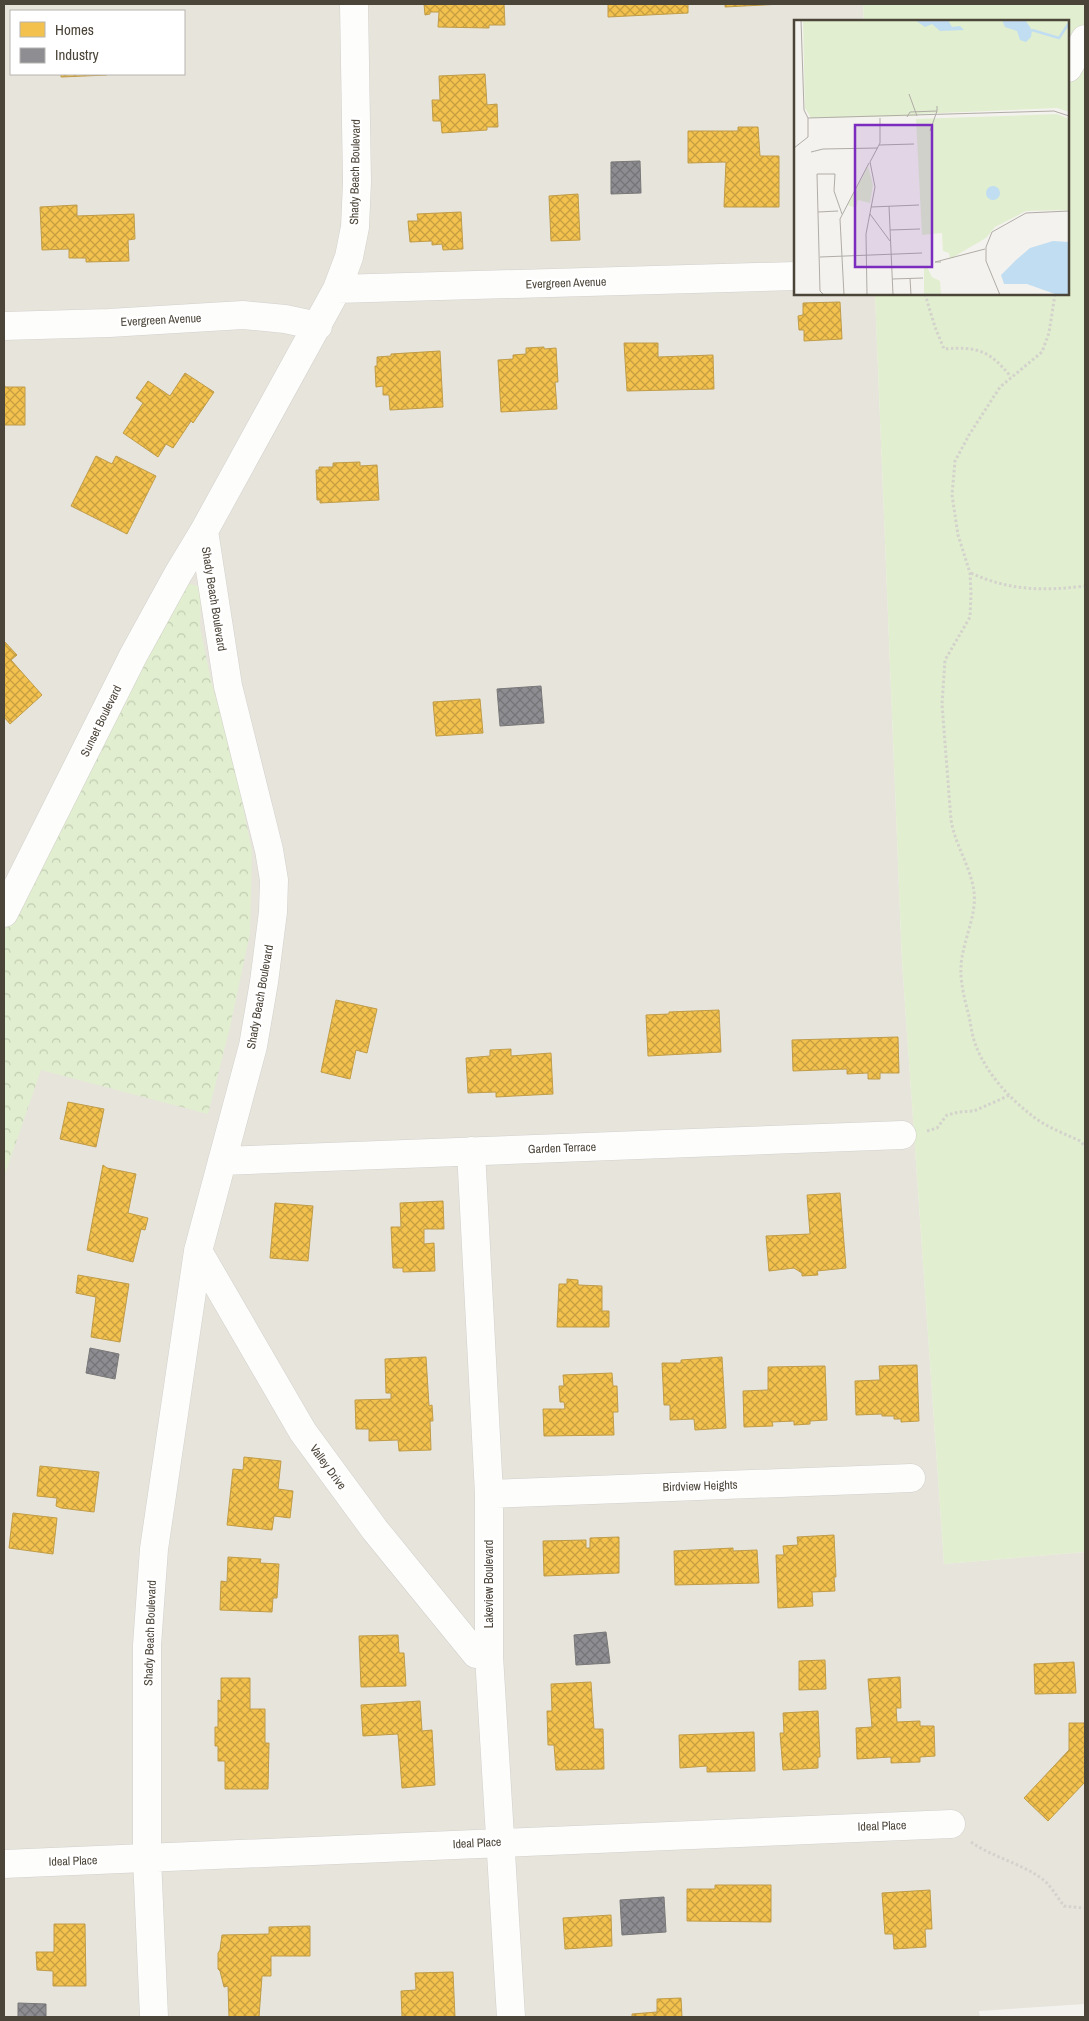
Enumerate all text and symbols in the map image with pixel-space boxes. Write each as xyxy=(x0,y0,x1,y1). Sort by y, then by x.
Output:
legend xyxy=(10,10,185,75)
text: Homes xyxy=(55,19,94,40)
inset map xyxy=(794,20,1069,295)
text: Industry xyxy=(55,44,100,65)
street label: Shady Beach Boulevard xyxy=(346,119,364,225)
street label: Evergreen Avenue xyxy=(525,274,607,292)
street label: Evergreen Avenue xyxy=(120,310,202,330)
street label: Shady Beach Boulevard xyxy=(198,546,230,652)
street label: Sunset Boulevard xyxy=(77,683,125,759)
street label: Shady Beach Boulevard xyxy=(243,944,277,1050)
street label: Garden Terrace xyxy=(528,1139,596,1157)
street label: Valley Drive xyxy=(306,1441,350,1493)
street label: Birdview Heights xyxy=(662,1477,738,1495)
street label: Lakeview Boulevard xyxy=(481,1540,497,1628)
street label: Shady Beach Boulevard xyxy=(140,1580,160,1686)
street label: Ideal Place xyxy=(857,1817,907,1835)
street label: Ideal Place xyxy=(452,1834,502,1852)
street label: Ideal Place xyxy=(48,1852,98,1870)

